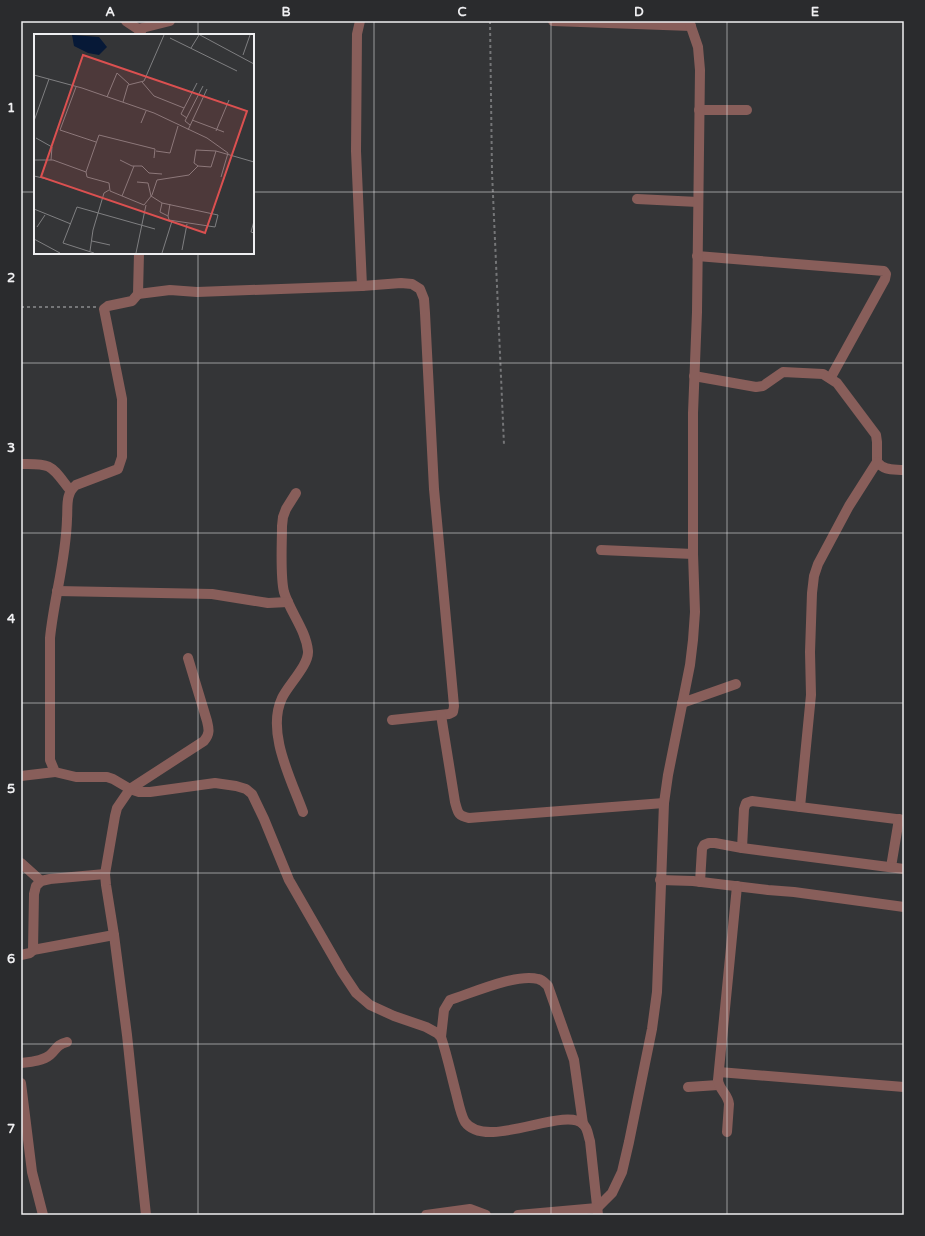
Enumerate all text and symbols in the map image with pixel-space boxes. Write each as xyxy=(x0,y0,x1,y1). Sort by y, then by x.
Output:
text: A xyxy=(105,4,115,20)
text: B xyxy=(281,4,291,20)
text: C xyxy=(457,4,467,20)
text: D xyxy=(634,4,644,20)
text: E xyxy=(811,4,819,20)
inset map xyxy=(34,34,254,254)
text: 1 xyxy=(7,100,15,116)
text: 2 xyxy=(7,270,15,286)
text: 3 xyxy=(7,440,15,456)
text: 4 xyxy=(7,611,16,627)
text: 5 xyxy=(7,781,15,797)
text: 6 xyxy=(7,951,15,967)
text: 7 xyxy=(7,1121,15,1137)

